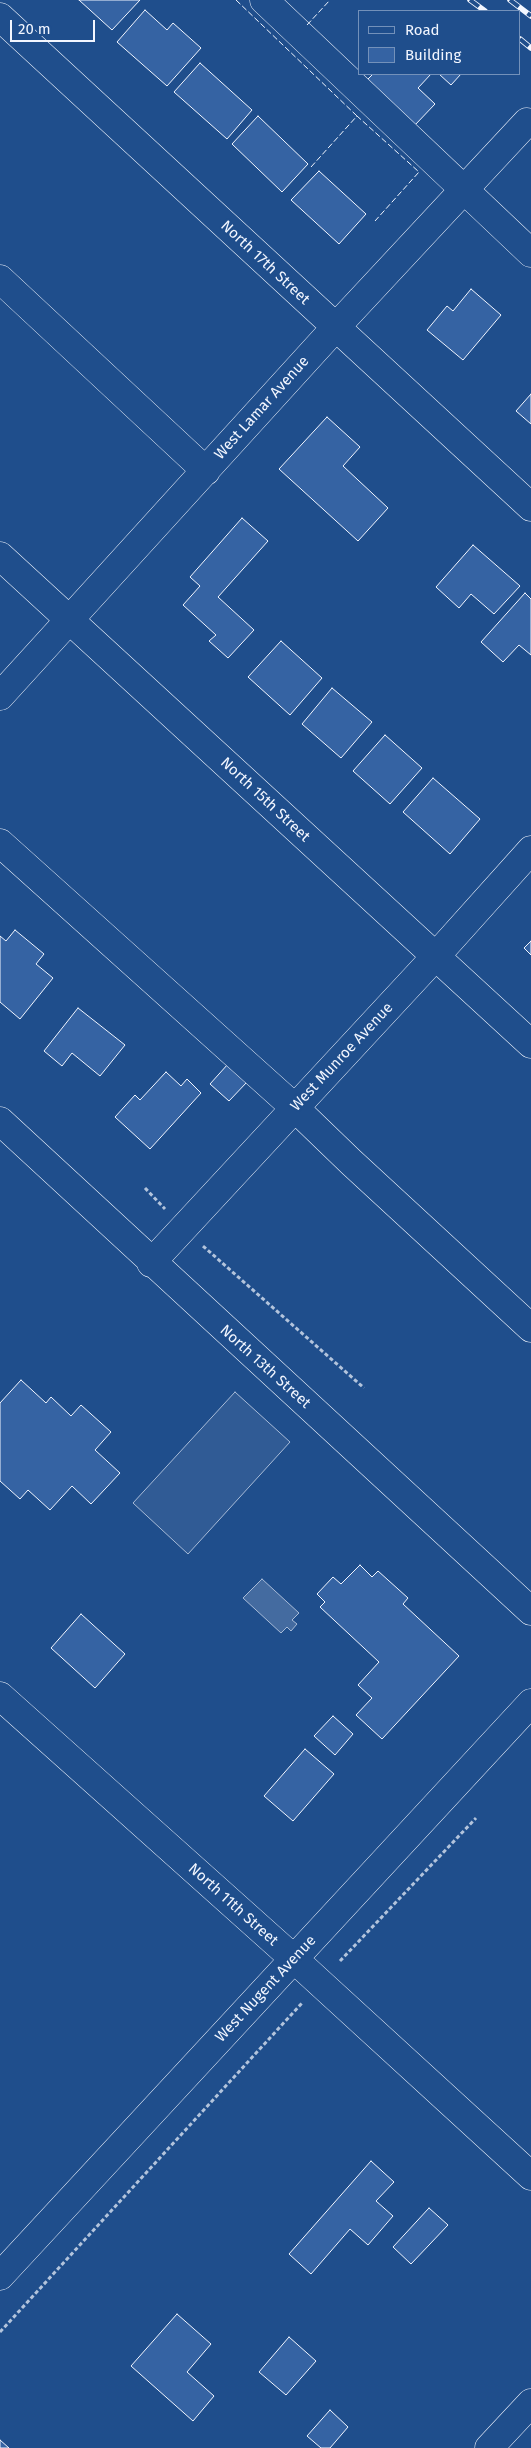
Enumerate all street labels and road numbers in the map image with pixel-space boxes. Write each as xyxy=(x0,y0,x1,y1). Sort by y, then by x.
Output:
street label: North 17th Street xyxy=(217,217,313,309)
street label: West Lamar Avenue xyxy=(211,353,313,463)
street label: North 15th Street xyxy=(217,754,313,846)
street label: West Munroe Avenue xyxy=(287,999,397,1115)
street label: North 13th Street xyxy=(216,1322,314,1412)
street label: North 11th Street xyxy=(184,1860,282,1950)
street label: West Nugent Avenue xyxy=(212,1932,320,2046)

